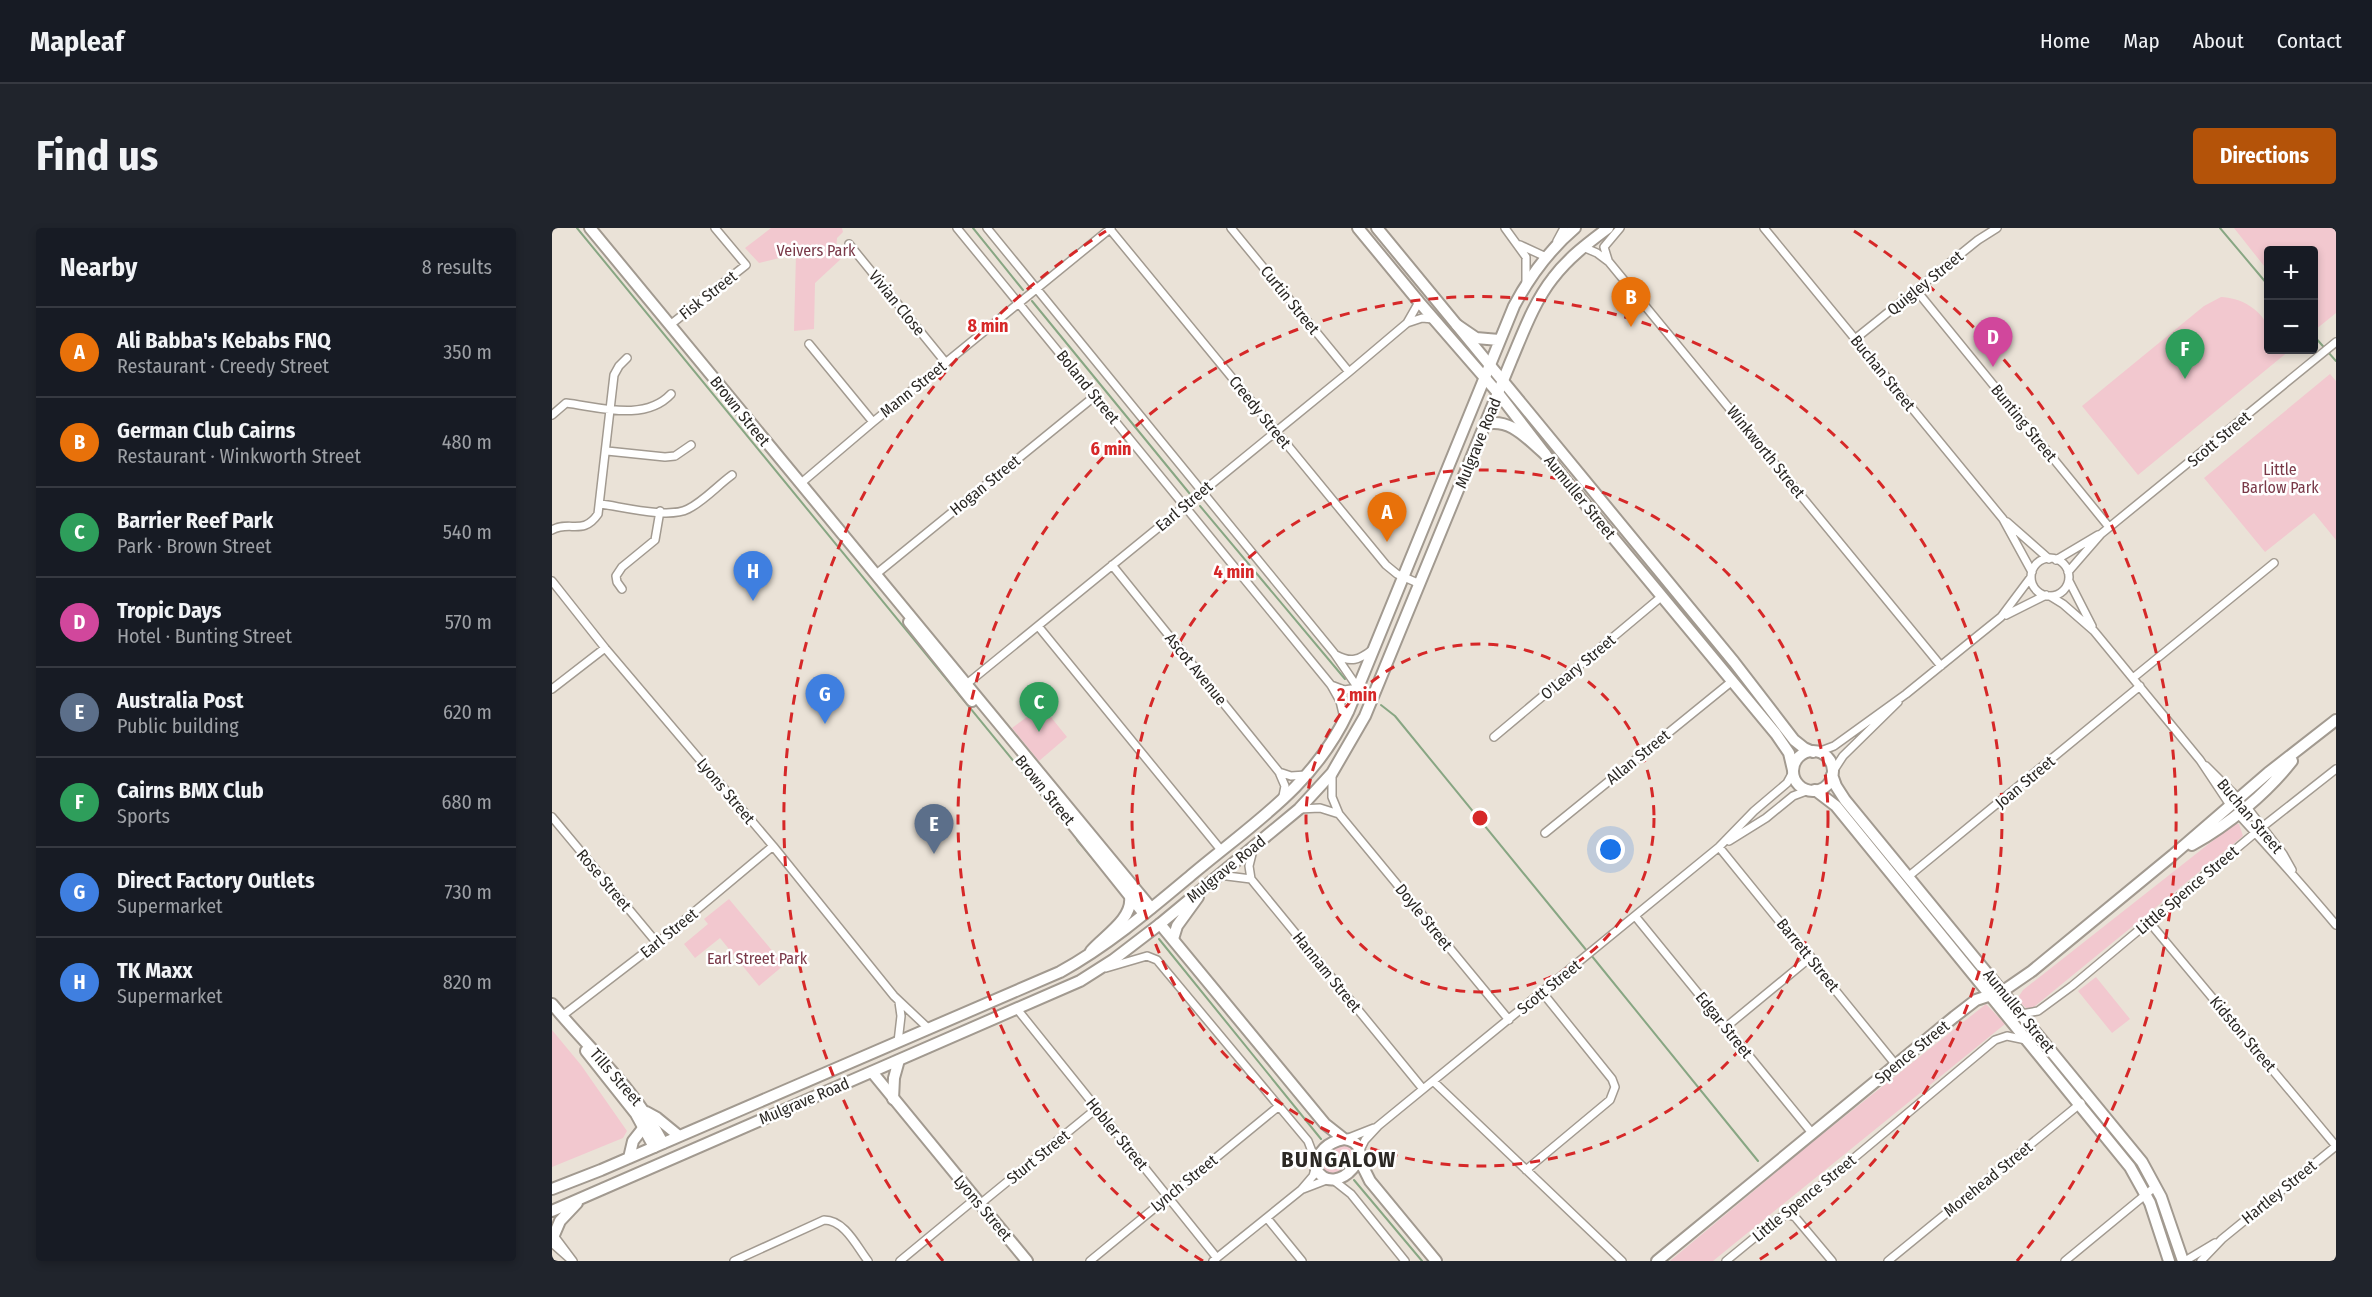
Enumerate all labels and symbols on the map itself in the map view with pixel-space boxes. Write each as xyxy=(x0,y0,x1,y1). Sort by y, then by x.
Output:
park label: Veivers Park xyxy=(776,241,856,260)
street label: Quigley Street xyxy=(1883,246,1967,319)
street label: Curtin Street xyxy=(1257,262,1324,339)
street label: Fisk Street xyxy=(675,266,741,323)
street label: Vivian Close xyxy=(865,266,929,340)
pin: B xyxy=(1612,278,1650,327)
text: 8 min xyxy=(967,315,1009,337)
pin: D xyxy=(1974,318,2012,367)
pin: F xyxy=(2166,330,2204,379)
street label: Buchan Street xyxy=(1847,331,1920,415)
street label: Boland Street xyxy=(1053,346,1124,428)
street label: Mann Street xyxy=(876,356,950,421)
street label: Brown Street xyxy=(706,372,774,450)
street label: Creedy Street xyxy=(1225,372,1295,453)
street label: Bunting Street xyxy=(1987,381,2061,466)
street label: Mulgrave Road xyxy=(1451,395,1505,491)
street label: Winkworth Street xyxy=(1723,402,1809,503)
street label: Scott Street xyxy=(2184,407,2255,471)
text: 6 min xyxy=(1091,438,1132,460)
street label: Hogan Street xyxy=(946,450,1024,519)
street label: Aumuller Street xyxy=(1540,451,1620,543)
park label: Little Barlow Park xyxy=(2241,460,2319,497)
street label: Earl Street xyxy=(1152,476,1217,535)
pin: A xyxy=(1368,492,1406,542)
pin: H xyxy=(734,552,772,601)
text: 4 min xyxy=(1214,561,1254,583)
street label: Ascot Avenue xyxy=(1161,629,1231,709)
street label: O'Leary Street xyxy=(1537,630,1620,704)
pin: G xyxy=(806,674,844,724)
pin: C xyxy=(1020,682,1058,732)
text: 2 min xyxy=(1336,684,1377,706)
street label: Allan Street xyxy=(1602,725,1674,788)
street label: Brown Street xyxy=(1011,751,1079,829)
street label: Joan Street xyxy=(1991,751,2059,812)
street label: Lyons Street xyxy=(693,754,759,828)
street label: Buchan Street xyxy=(2213,775,2287,858)
pin: E xyxy=(914,804,953,854)
centre of rings xyxy=(1470,808,1490,828)
street label: Mulgrave Road xyxy=(1183,831,1269,907)
your location xyxy=(1596,835,1625,864)
street label: Little Spence Street xyxy=(2132,841,2243,938)
street label: Rose Street xyxy=(573,845,636,915)
street label: Doyle Street xyxy=(1391,880,1457,955)
street label: Earl Street xyxy=(637,904,702,962)
street label: Barrett Street xyxy=(1773,915,1844,996)
street label: Hannam Street xyxy=(1289,928,1366,1017)
park label: Earl Street Park xyxy=(707,949,808,968)
street label: Scott Street xyxy=(1513,955,1585,1018)
street label: Aumuller Street xyxy=(1979,965,2059,1057)
street label: Edgar Street xyxy=(1692,988,1757,1062)
street label: Kidston Street xyxy=(2206,992,2281,1076)
street label: Spence Street xyxy=(1871,1016,1954,1088)
street label: Tills Street xyxy=(586,1044,647,1110)
street label: Mulgrave Road xyxy=(756,1073,852,1129)
street label: Hobler Street xyxy=(1082,1094,1152,1175)
street label: Sturt Street xyxy=(1003,1125,1074,1188)
street label: Morehead Street xyxy=(1940,1137,2037,1221)
district label: BUNGALOW xyxy=(1281,1146,1397,1173)
street label: Lynch Street xyxy=(1147,1150,1222,1216)
street label: Little Spence Street xyxy=(1748,1150,1860,1246)
street label: Hartley Street xyxy=(2238,1156,2321,1228)
street label: Lyons Street xyxy=(950,1171,1016,1245)

